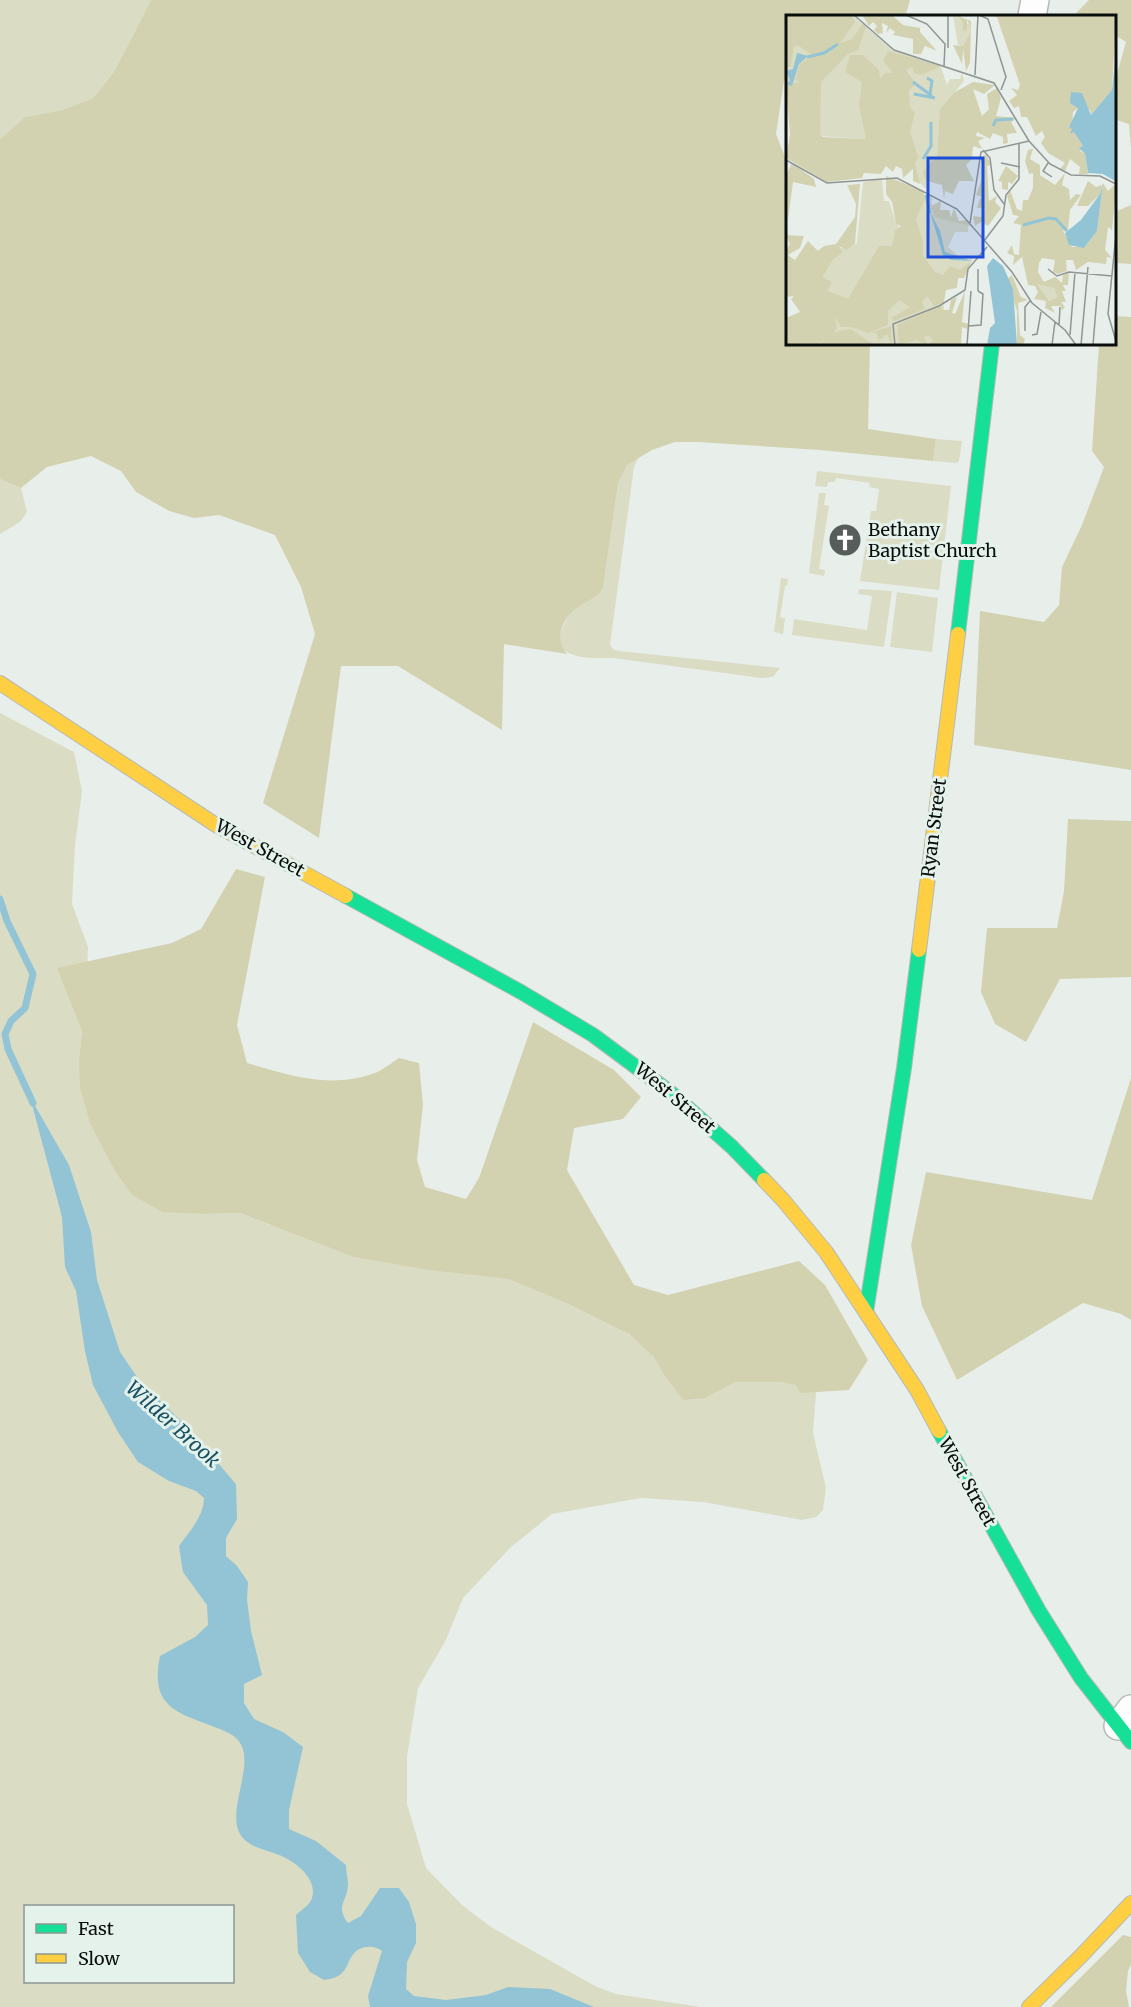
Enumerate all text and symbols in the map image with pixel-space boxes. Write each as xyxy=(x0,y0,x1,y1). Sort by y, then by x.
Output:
inset map xyxy=(786,15,1116,345)
place label: Bethany Baptist Church xyxy=(868,518,997,562)
church icon: Bethany Baptist Church xyxy=(827,522,863,558)
street label: Ryan Street xyxy=(916,777,951,879)
street label: West Street xyxy=(211,813,309,881)
street label: West Street xyxy=(630,1057,720,1138)
water label: Wilder Brook xyxy=(121,1375,225,1472)
street label: West Street xyxy=(933,1432,1001,1530)
legend xyxy=(24,1905,234,1983)
text: Fast xyxy=(78,1917,114,1940)
text: Slow xyxy=(78,1947,121,1970)

